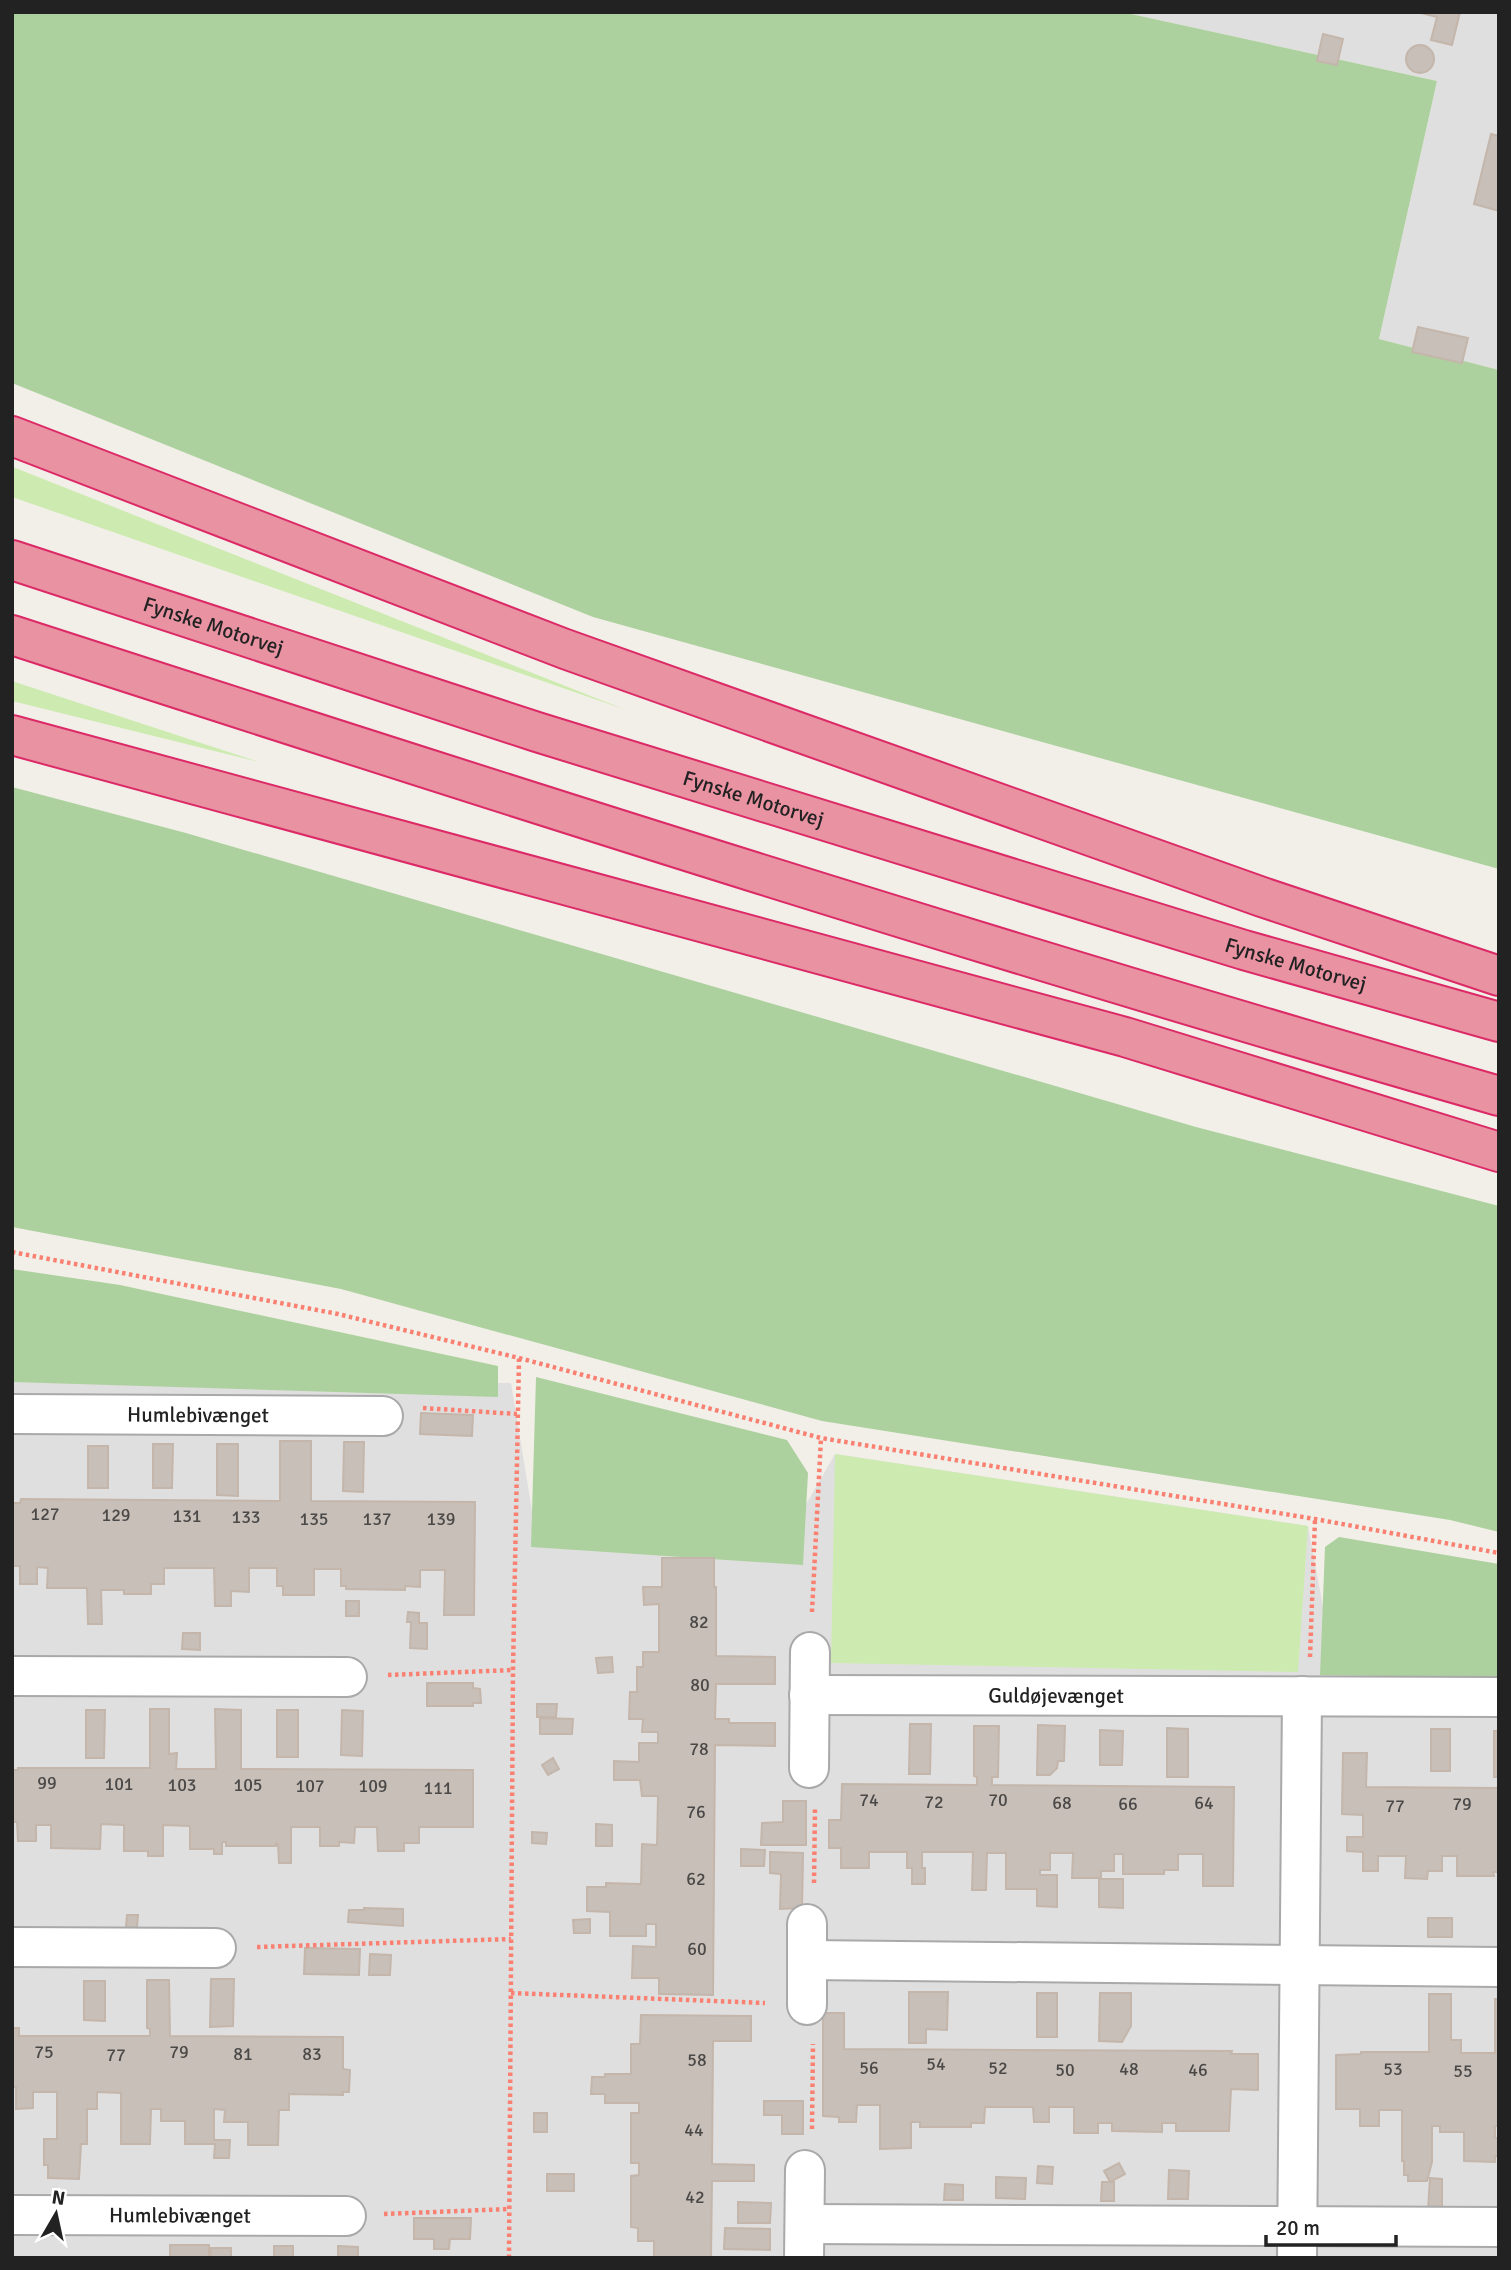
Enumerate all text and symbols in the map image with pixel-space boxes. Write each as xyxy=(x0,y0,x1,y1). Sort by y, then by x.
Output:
street label: Fynske Motorvej xyxy=(140,591,287,661)
street label: Fynske Motorvej xyxy=(680,765,827,833)
street label: Fynske Motorvej xyxy=(1222,932,1370,997)
street label: Humlebivænget xyxy=(127,1402,269,1428)
house number: 127 xyxy=(30,1503,60,1525)
house number: 129 xyxy=(101,1504,131,1526)
house number: 131 xyxy=(172,1505,202,1527)
house number: 133 xyxy=(231,1506,261,1528)
house number: 135 xyxy=(299,1508,329,1530)
house number: 137 xyxy=(362,1508,392,1530)
house number: 139 xyxy=(426,1508,456,1530)
house number: 82 xyxy=(689,1611,709,1633)
house number: 80 xyxy=(690,1674,710,1696)
street label: Guldøjevænget xyxy=(988,1683,1124,1709)
house number: 78 xyxy=(689,1738,709,1760)
house number: 99 xyxy=(37,1772,57,1794)
house number: 101 xyxy=(104,1773,134,1795)
house number: 103 xyxy=(167,1774,197,1796)
house number: 105 xyxy=(233,1774,263,1796)
house number: 107 xyxy=(295,1775,325,1797)
house number: 109 xyxy=(358,1775,388,1797)
house number: 111 xyxy=(423,1777,453,1799)
house number: 74 xyxy=(859,1789,879,1811)
house number: 70 xyxy=(988,1789,1008,1811)
house number: 72 xyxy=(924,1791,944,1813)
house number: 68 xyxy=(1052,1792,1072,1814)
house number: 64 xyxy=(1194,1792,1214,1814)
house number: 66 xyxy=(1118,1793,1138,1815)
house number: 79 xyxy=(1452,1793,1472,1815)
house number: 77 xyxy=(1385,1795,1405,1817)
house number: 76 xyxy=(686,1801,706,1823)
house number: 62 xyxy=(686,1868,706,1890)
house number: 60 xyxy=(687,1938,707,1960)
house number: 75 xyxy=(34,2041,54,2063)
house number: 79 xyxy=(169,2041,189,2063)
house number: 81 xyxy=(233,2043,253,2065)
house number: 83 xyxy=(302,2043,322,2065)
house number: 77 xyxy=(106,2044,126,2066)
house number: 58 xyxy=(687,2049,707,2071)
house number: 54 xyxy=(926,2053,946,2075)
house number: 56 xyxy=(859,2057,879,2079)
house number: 52 xyxy=(988,2057,1008,2079)
house number: 48 xyxy=(1119,2058,1139,2080)
house number: 53 xyxy=(1383,2058,1403,2080)
house number: 50 xyxy=(1055,2059,1075,2081)
house number: 46 xyxy=(1188,2059,1208,2081)
house number: 55 xyxy=(1453,2060,1473,2082)
house number: 44 xyxy=(684,2119,704,2141)
north arrow xyxy=(21,2179,91,2249)
text: N xyxy=(50,2185,67,2211)
house number: 42 xyxy=(685,2186,705,2208)
street label: Humlebivænget xyxy=(109,2202,251,2229)
scale bar xyxy=(1266,2204,1396,2248)
text: 20 m xyxy=(1276,2215,1320,2241)

